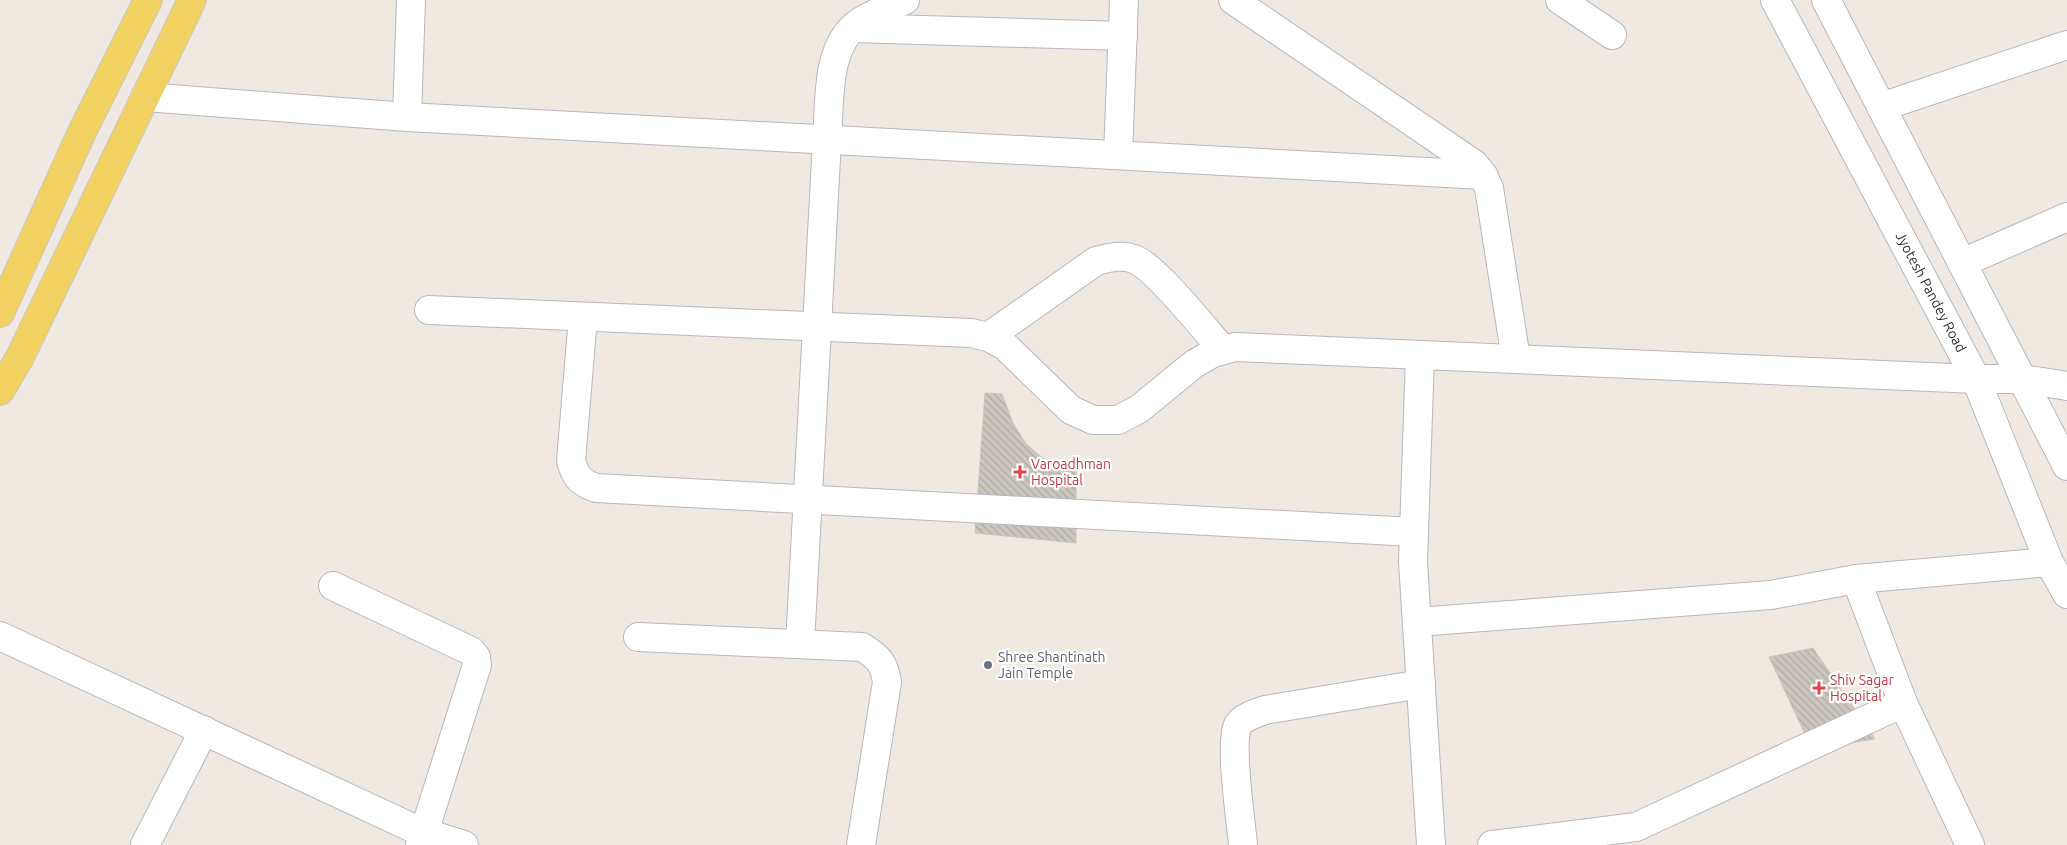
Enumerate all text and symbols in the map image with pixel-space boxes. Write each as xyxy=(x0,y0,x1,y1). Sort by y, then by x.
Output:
street label: Jyotesh Pandey Road xyxy=(1893,229,1969,355)
place label: Varoadhman Hospital xyxy=(1031,456,1111,488)
marker: Varoadhman Hospital xyxy=(1013,465,1027,479)
place label: Shree Shantinath Jain Temple xyxy=(998,649,1105,681)
marker: Shree Shantinath Jain Temple xyxy=(982,659,994,671)
place label: Shiv Sagar Hospital xyxy=(1830,672,1895,704)
marker: Shiv Sagar Hospital xyxy=(1812,681,1826,695)

